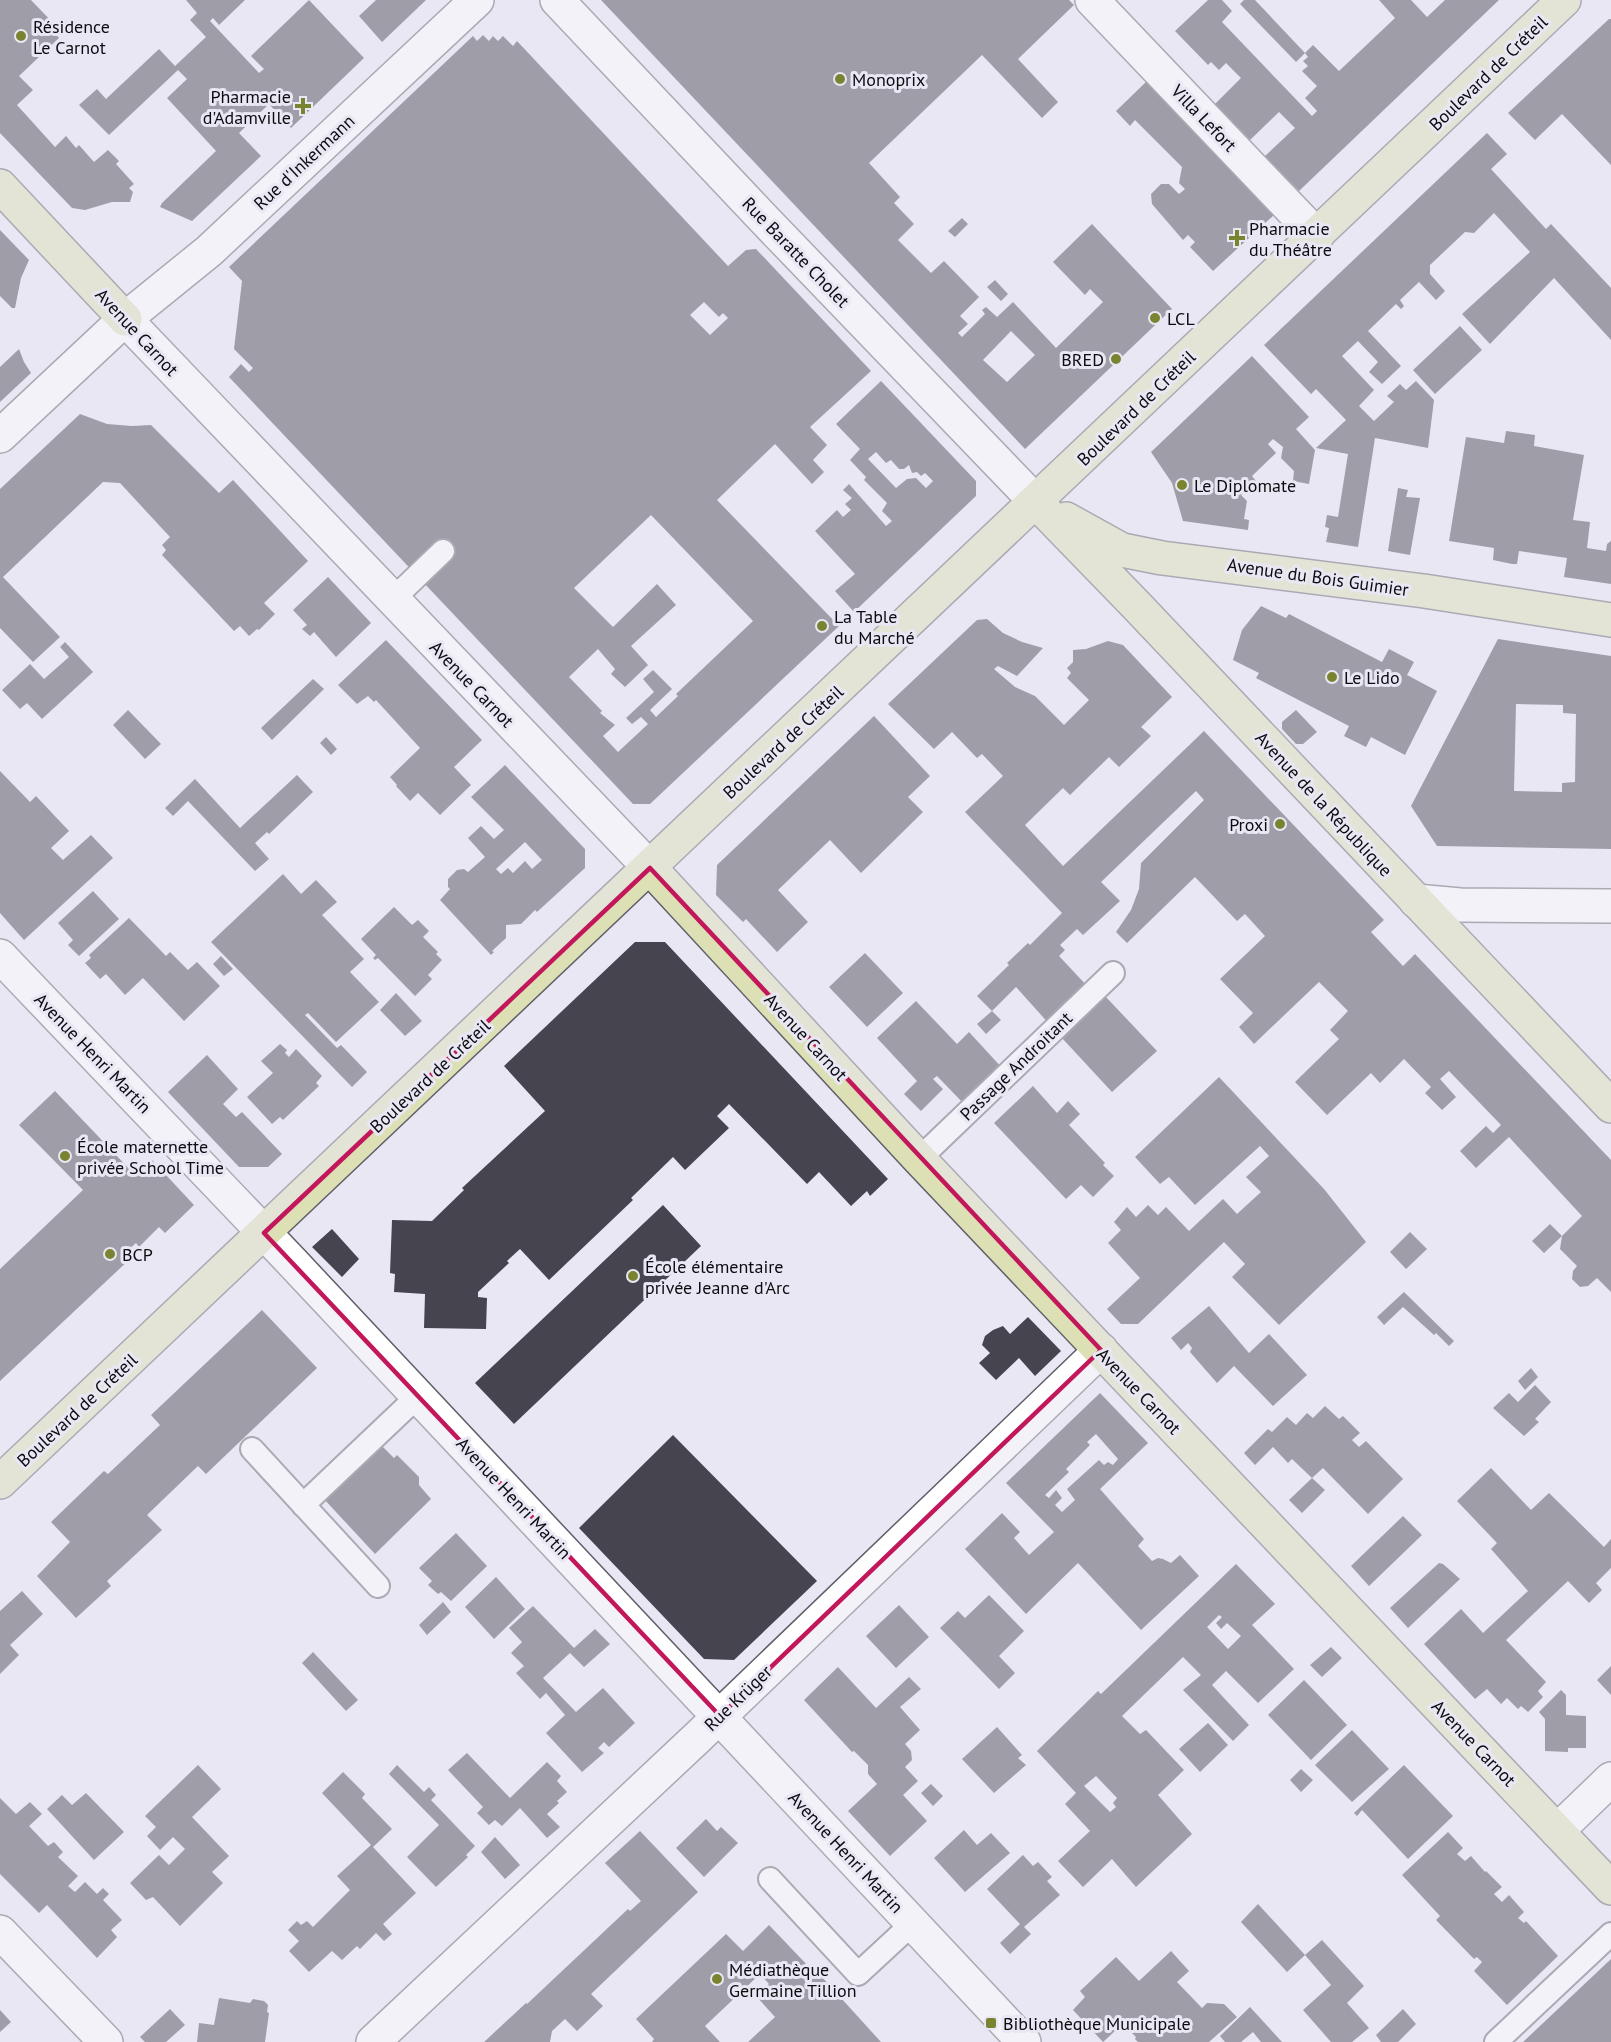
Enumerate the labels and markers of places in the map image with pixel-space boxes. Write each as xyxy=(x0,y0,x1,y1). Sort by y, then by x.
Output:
place label: Résidence Le Carnot xyxy=(33,15,110,59)
marker: Résidence Le Carnot xyxy=(14,29,28,43)
place label: Monoprix xyxy=(852,68,925,91)
marker: Monoprix xyxy=(833,72,847,86)
place label: Pharmacie d'Adamville xyxy=(203,85,291,129)
marker: Pharmacie d'Adamville xyxy=(296,99,310,113)
place label: Pharmacie du Théâtre xyxy=(1249,217,1332,261)
marker: Pharmacie du Théâtre xyxy=(1230,231,1244,245)
place label: LCL xyxy=(1167,307,1195,330)
marker: LCL xyxy=(1148,311,1162,325)
place label: BRED xyxy=(1061,348,1104,371)
marker: BRED xyxy=(1109,352,1123,366)
place label: Le Diplomate xyxy=(1194,474,1296,497)
marker: Le Diplomate xyxy=(1175,478,1189,492)
place label: La Table du Marché xyxy=(834,605,915,649)
marker: La Table du Marché xyxy=(815,619,829,633)
place label: Le Lido xyxy=(1344,666,1400,689)
marker: Le Lido xyxy=(1325,670,1339,684)
place label: Proxi xyxy=(1229,813,1268,836)
marker: Proxi xyxy=(1273,817,1287,831)
place label: École maternette privée School Time xyxy=(77,1135,224,1179)
marker: École maternette privée School Time xyxy=(58,1149,72,1163)
place label: BCP xyxy=(122,1243,153,1266)
marker: BCP xyxy=(103,1247,117,1261)
place label: École élémentaire privée Jeanne d'Arc xyxy=(645,1255,790,1299)
marker: École élémentaire privée Jeanne d'Arc xyxy=(626,1269,640,1283)
place label: Médiathèque Germaine Tillion xyxy=(729,1958,857,2002)
marker: Médiathèque Germaine Tillion xyxy=(710,1972,724,1986)
place label: Bibliothèque Municipale xyxy=(1003,2012,1191,2035)
marker: Bibliothèque Municipale xyxy=(984,2016,998,2030)

